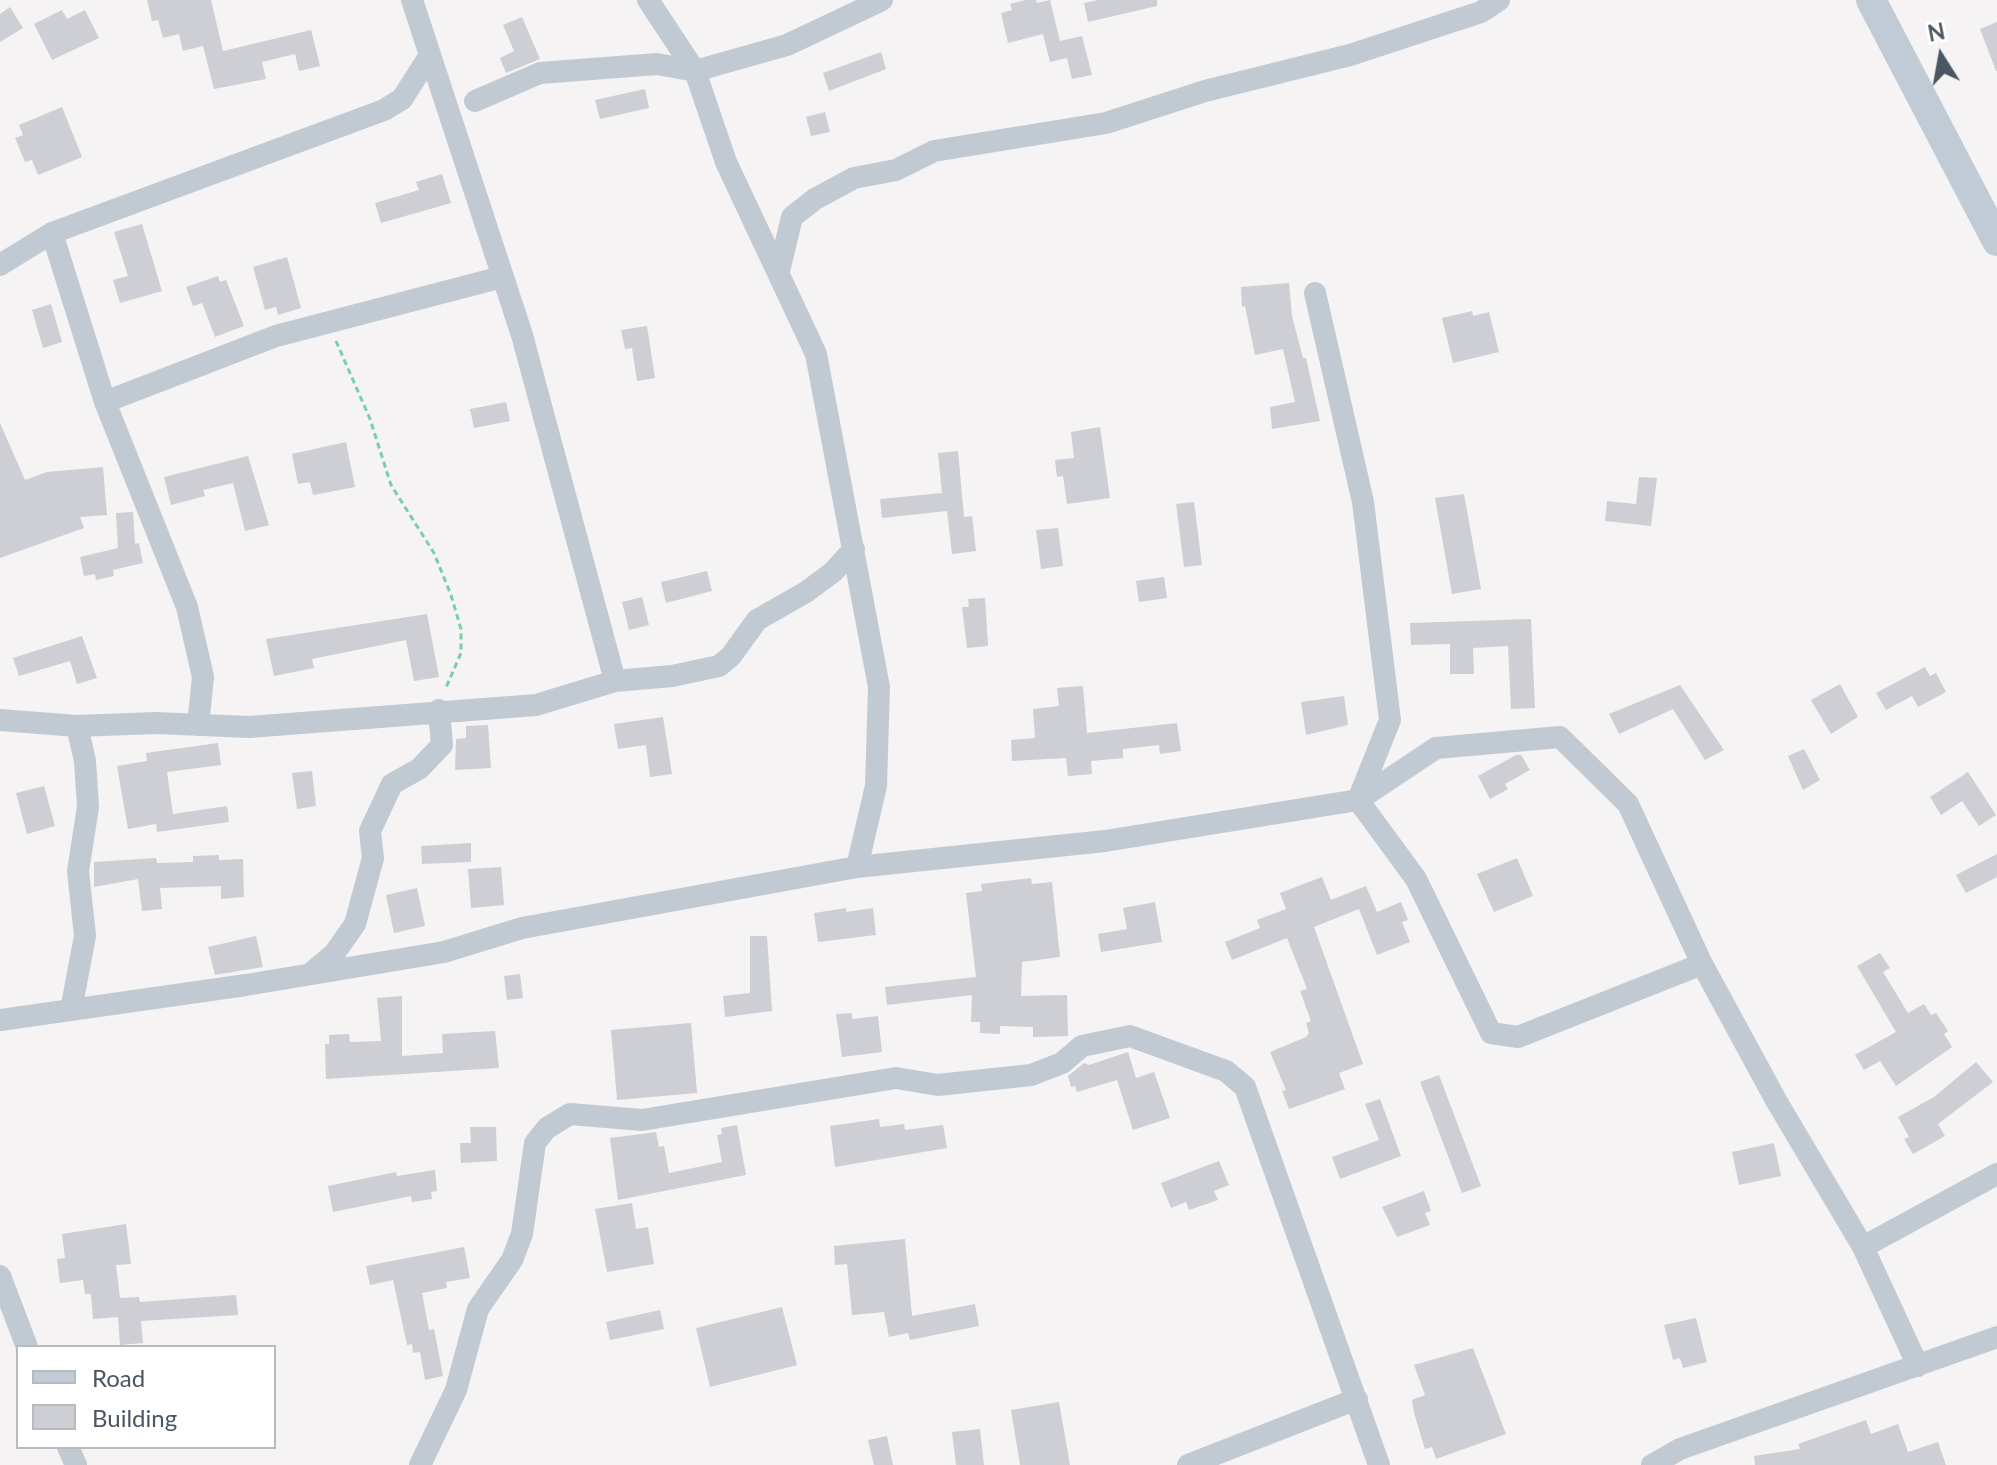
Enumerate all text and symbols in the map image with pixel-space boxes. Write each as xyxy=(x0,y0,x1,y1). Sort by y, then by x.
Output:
north arrow xyxy=(1901,16,1981,96)
text: N xyxy=(1925,17,1947,47)
legend xyxy=(16,1345,276,1449)
text: Road xyxy=(92,1363,145,1392)
text: Building xyxy=(92,1403,177,1432)

